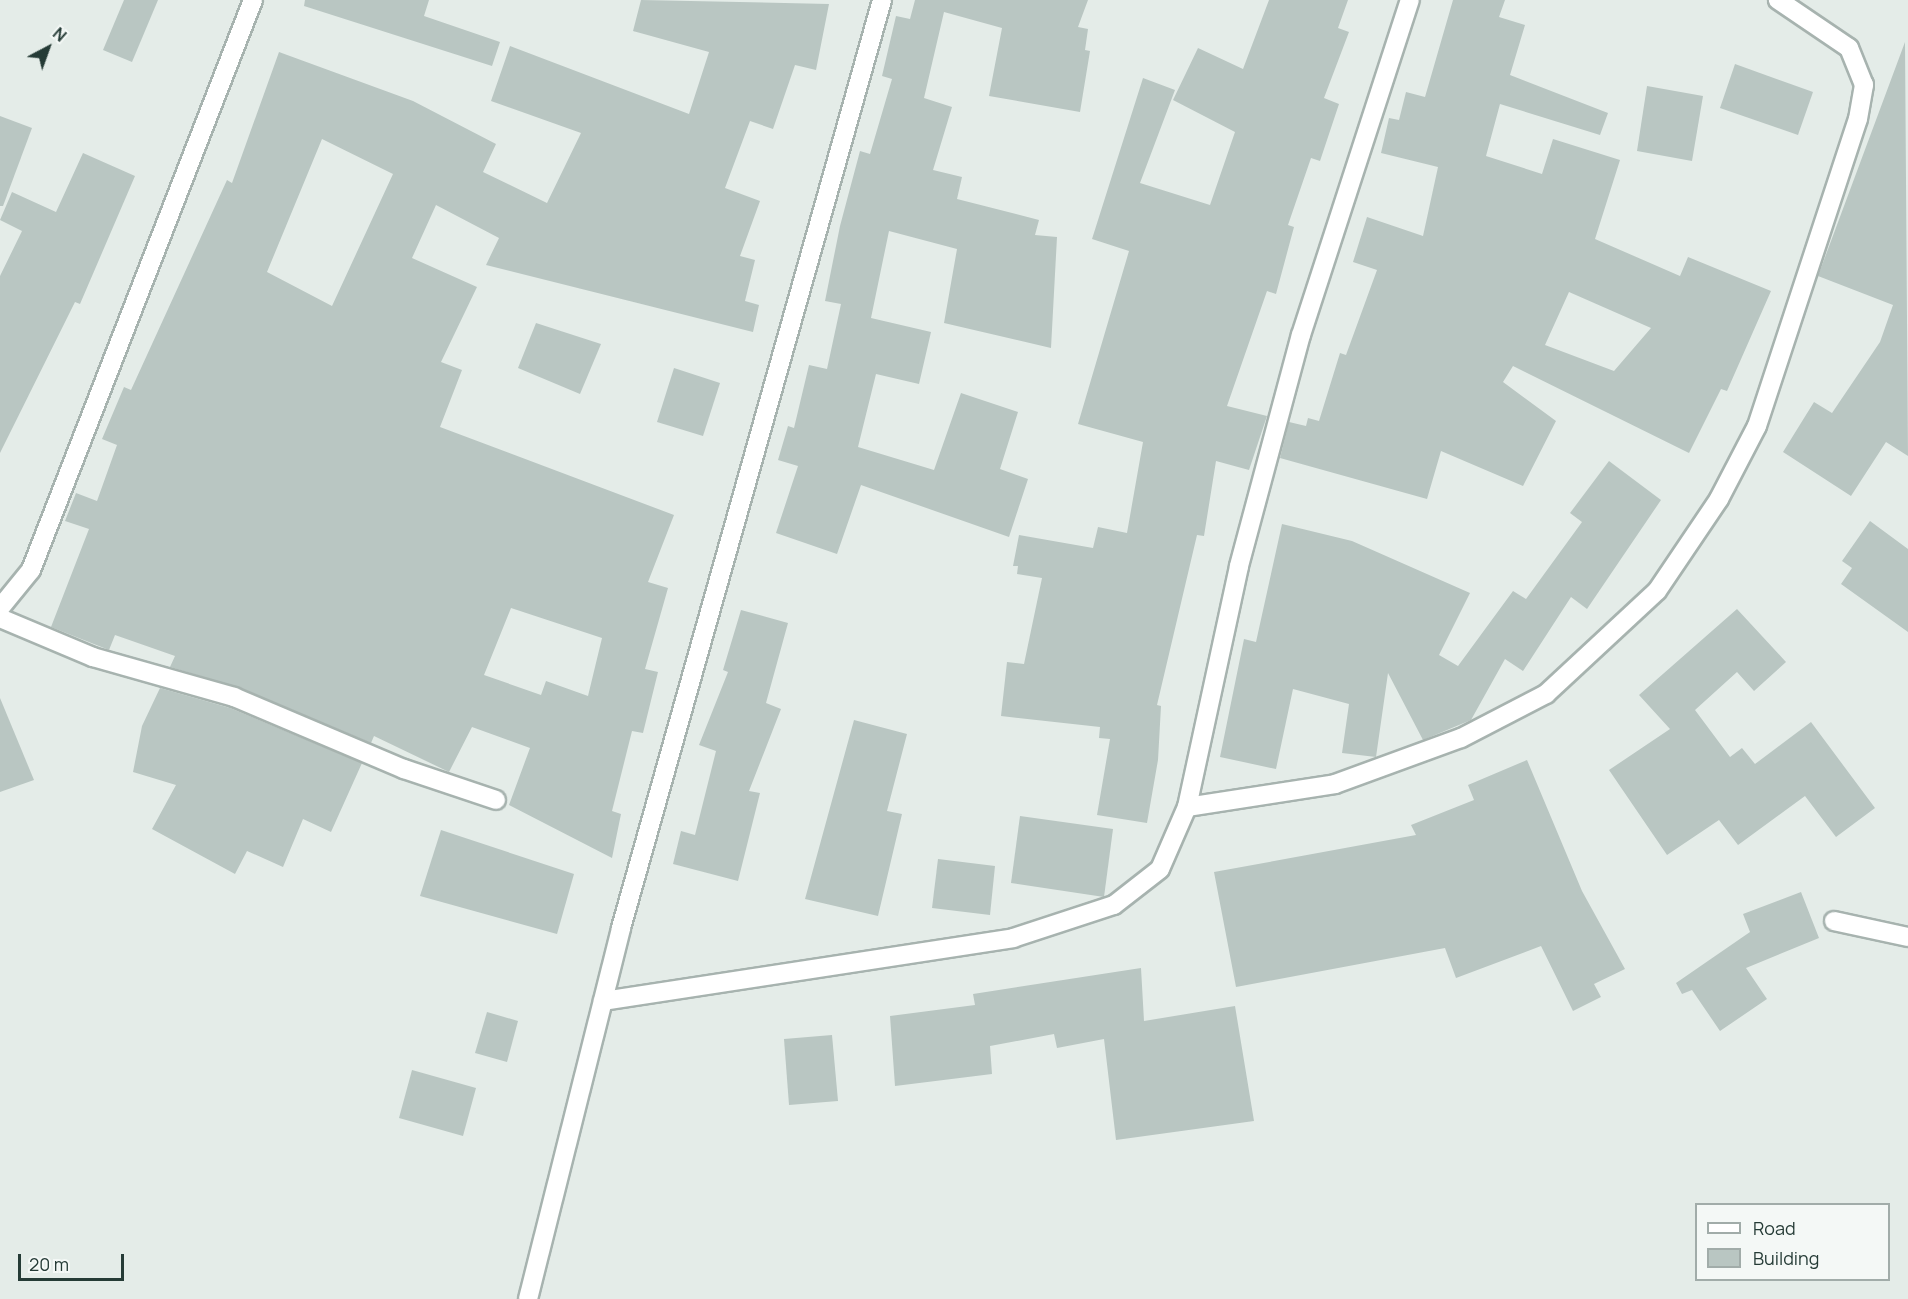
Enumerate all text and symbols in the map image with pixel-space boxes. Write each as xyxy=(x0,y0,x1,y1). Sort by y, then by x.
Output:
north arrow xyxy=(18,18,78,78)
text: N xyxy=(48,22,71,46)
legend xyxy=(1695,1203,1890,1281)
text: Road xyxy=(1753,1216,1796,1240)
scale bar xyxy=(21,1242,128,1280)
text: Building xyxy=(1753,1246,1819,1270)
text: 20 m xyxy=(29,1252,69,1276)

